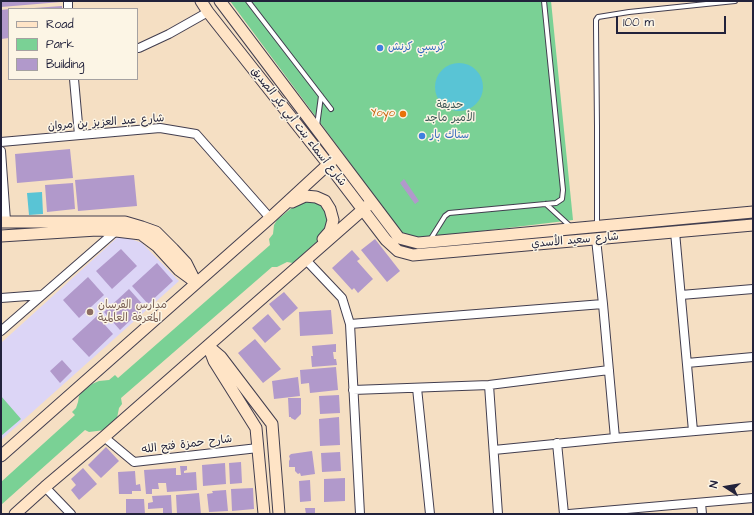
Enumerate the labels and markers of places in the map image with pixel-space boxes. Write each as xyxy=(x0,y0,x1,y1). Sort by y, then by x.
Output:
place label: كرسبي كرنش xyxy=(388,41,445,55)
marker: كرسبي كرنش xyxy=(375,43,385,53)
place label: Yoyo xyxy=(371,107,395,121)
marker: Yoyo xyxy=(398,109,408,119)
place label: سناك بار xyxy=(430,129,469,143)
marker: سناك بار xyxy=(417,131,427,141)
place label: مدارس الفرسان المعرفة العالمية xyxy=(98,299,167,325)
marker: مدارس الفرسان المعرفة العالمية xyxy=(85,307,95,317)

